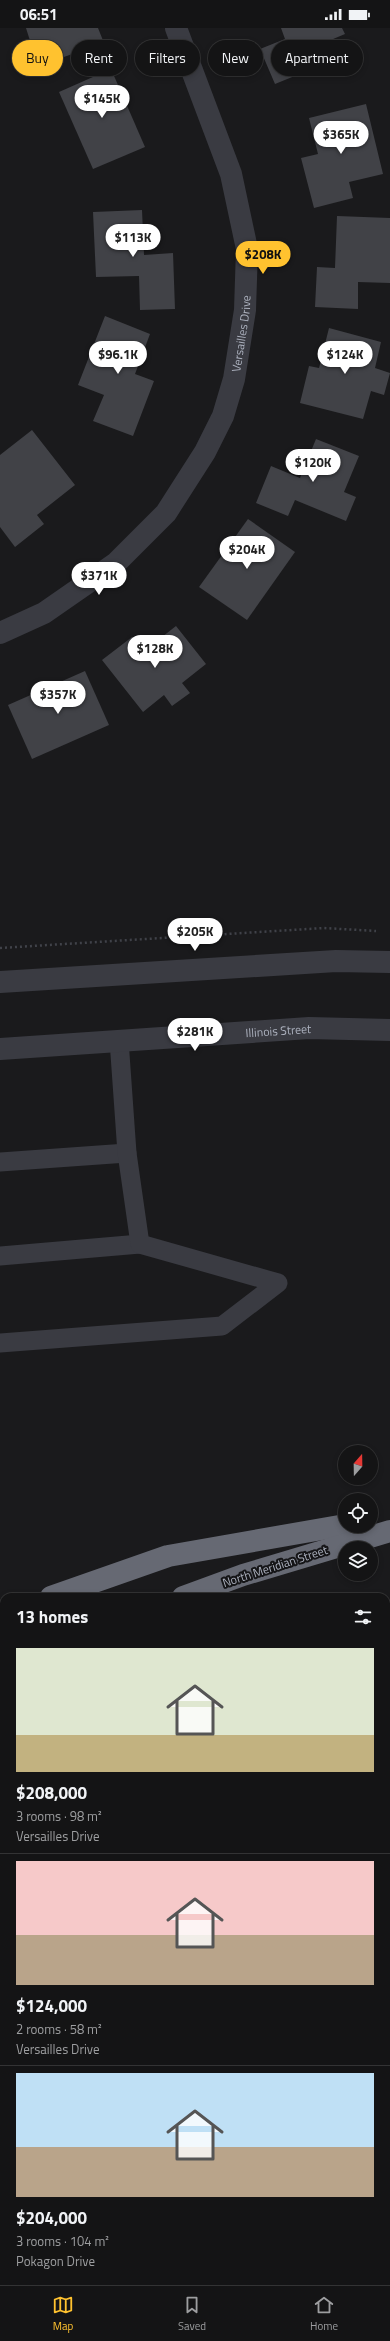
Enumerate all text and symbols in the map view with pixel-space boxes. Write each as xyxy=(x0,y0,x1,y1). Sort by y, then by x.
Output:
text: 06:51 xyxy=(20,3,57,26)
chip: Buy xyxy=(12,40,63,76)
chip: Rent xyxy=(71,40,127,76)
chip: Filters xyxy=(135,40,200,76)
chip: New xyxy=(208,40,263,76)
chip: Apartment xyxy=(271,40,363,76)
pin: $145K xyxy=(74,85,130,119)
text: $145K xyxy=(84,88,120,108)
pin: $365K xyxy=(313,121,369,155)
text: $365K xyxy=(323,124,359,144)
pin: $113K xyxy=(105,224,161,258)
text: $113K xyxy=(115,227,151,247)
pin: $208K xyxy=(235,241,291,275)
text: $208K xyxy=(245,244,281,264)
street label: Versailles Drive xyxy=(226,295,255,373)
pin: $96.1K xyxy=(85,341,151,375)
pin: $124K xyxy=(317,341,373,375)
text: $96.1K xyxy=(98,344,138,364)
text: $124K xyxy=(327,344,363,364)
pin: $120K xyxy=(285,449,341,483)
text: $120K xyxy=(295,452,331,472)
pin: $204K xyxy=(219,536,275,570)
text: $204K xyxy=(229,539,265,559)
pin: $371K xyxy=(71,562,127,596)
text: $371K xyxy=(81,565,117,585)
pin: $128K xyxy=(127,635,183,669)
text: $128K xyxy=(137,638,173,658)
pin: $357K xyxy=(30,681,86,715)
text: $357K xyxy=(40,684,76,704)
pin: $205K xyxy=(167,918,223,952)
text: $205K xyxy=(177,921,213,941)
pin: $281K xyxy=(167,1018,223,1052)
street label: Illinois Street xyxy=(245,1018,312,1042)
text: $281K xyxy=(177,1021,213,1041)
north arrow xyxy=(338,1445,378,1485)
map controls xyxy=(338,1445,378,1581)
button: locate xyxy=(338,1493,378,1533)
street label: North Meridian Street xyxy=(220,1540,331,1592)
button: layers xyxy=(338,1541,378,1581)
text: 13 homes xyxy=(16,1604,88,1630)
icon: filters xyxy=(352,1606,374,1628)
icon: home xyxy=(159,1674,231,1746)
text: $208,000 xyxy=(16,1780,87,1806)
text: 3 rooms · 98 m² xyxy=(16,1806,102,1826)
text: Versailles Drive xyxy=(16,1826,100,1846)
icon: home xyxy=(159,1887,231,1959)
text: $124,000 xyxy=(16,1993,87,2019)
text: 2 rooms · 58 m² xyxy=(16,2019,102,2039)
text: Versailles Drive xyxy=(16,2039,100,2059)
icon: home xyxy=(159,2099,231,2171)
text: $204,000 xyxy=(16,2205,87,2231)
text: 3 rooms · 104 m² xyxy=(16,2231,109,2251)
text: Pokagon Drive xyxy=(16,2251,95,2271)
tab: Map xyxy=(52,2294,74,2334)
tab: Saved xyxy=(178,2294,206,2334)
tab: Home xyxy=(310,2294,338,2334)

